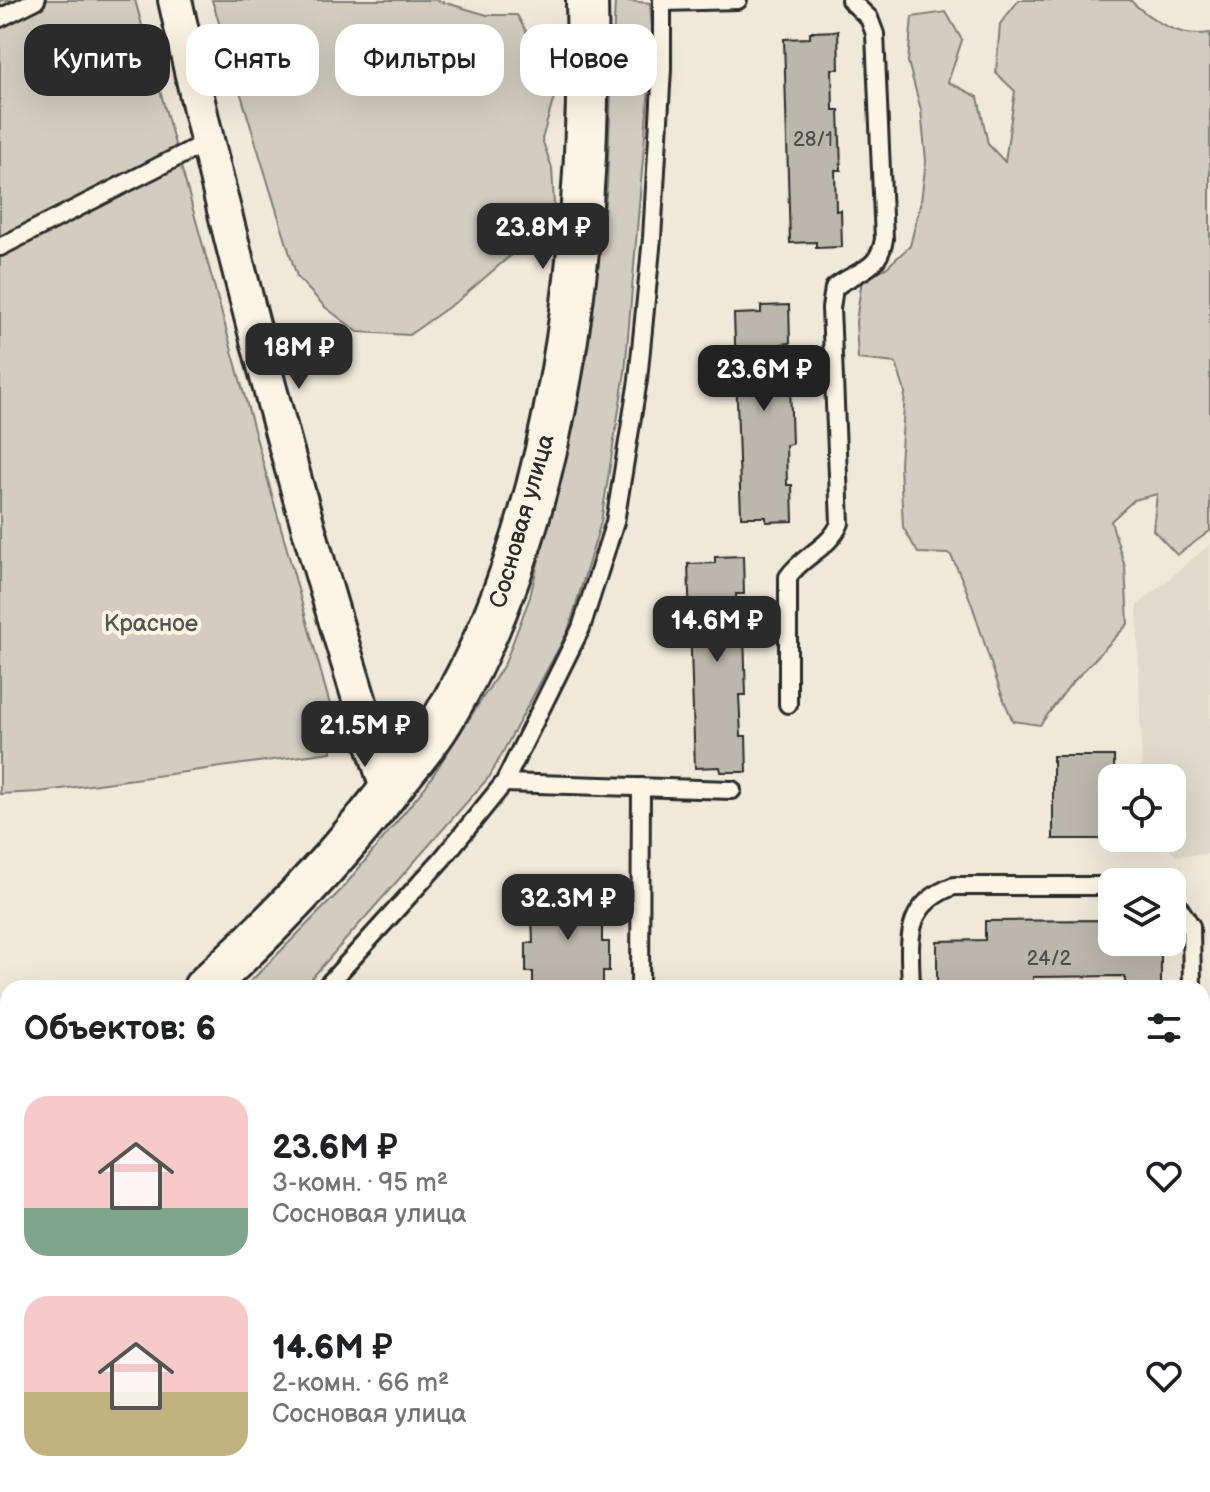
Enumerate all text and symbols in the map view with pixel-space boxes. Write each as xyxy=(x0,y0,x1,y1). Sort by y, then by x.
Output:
chip: Купить xyxy=(24,24,170,96)
chip: Снять xyxy=(186,24,319,96)
chip: Фильтры xyxy=(335,24,504,96)
chip: Новое xyxy=(520,24,657,96)
house number: 28/1 xyxy=(793,128,833,152)
pin: 23.8M ₽ xyxy=(469,203,617,271)
text: 23.8M ₽ xyxy=(495,213,591,244)
pin: 18M ₽ xyxy=(243,323,355,391)
text: 18M ₽ xyxy=(263,333,335,364)
pin: 23.6M ₽ xyxy=(690,345,838,413)
text: 23.6M ₽ xyxy=(716,355,812,386)
street label: Сосновая улица xyxy=(483,431,561,611)
pin: 14.6M ₽ xyxy=(643,596,791,664)
text: 14.6M ₽ xyxy=(671,606,763,637)
park label: Красное xyxy=(104,609,198,638)
pin: 21.5M ₽ xyxy=(291,701,439,769)
text: 21.5M ₽ xyxy=(319,711,411,742)
map controls xyxy=(1098,764,1186,956)
button: locate xyxy=(1098,764,1186,852)
button: layers xyxy=(1098,868,1186,956)
pin: 32.3M ₽ xyxy=(494,874,642,942)
text: 32.3M ₽ xyxy=(520,884,616,915)
house number: 24/2 xyxy=(1027,947,1071,971)
icon: filters xyxy=(1142,1006,1186,1050)
text: Объектов: 6 xyxy=(24,1008,216,1049)
text: 23.6M ₽ xyxy=(272,1127,398,1168)
icon: home xyxy=(88,1128,184,1224)
icon: heart xyxy=(1142,1154,1186,1198)
text: 3-комн. · 95 m² xyxy=(272,1168,448,1199)
text: Сосновая улица xyxy=(272,1199,467,1230)
text: 14.6M ₽ xyxy=(272,1327,393,1368)
icon: home xyxy=(88,1328,184,1424)
icon: heart xyxy=(1142,1354,1186,1398)
text: 2-комн. · 66 m² xyxy=(272,1368,449,1399)
text: Сосновая улица xyxy=(272,1399,467,1430)

